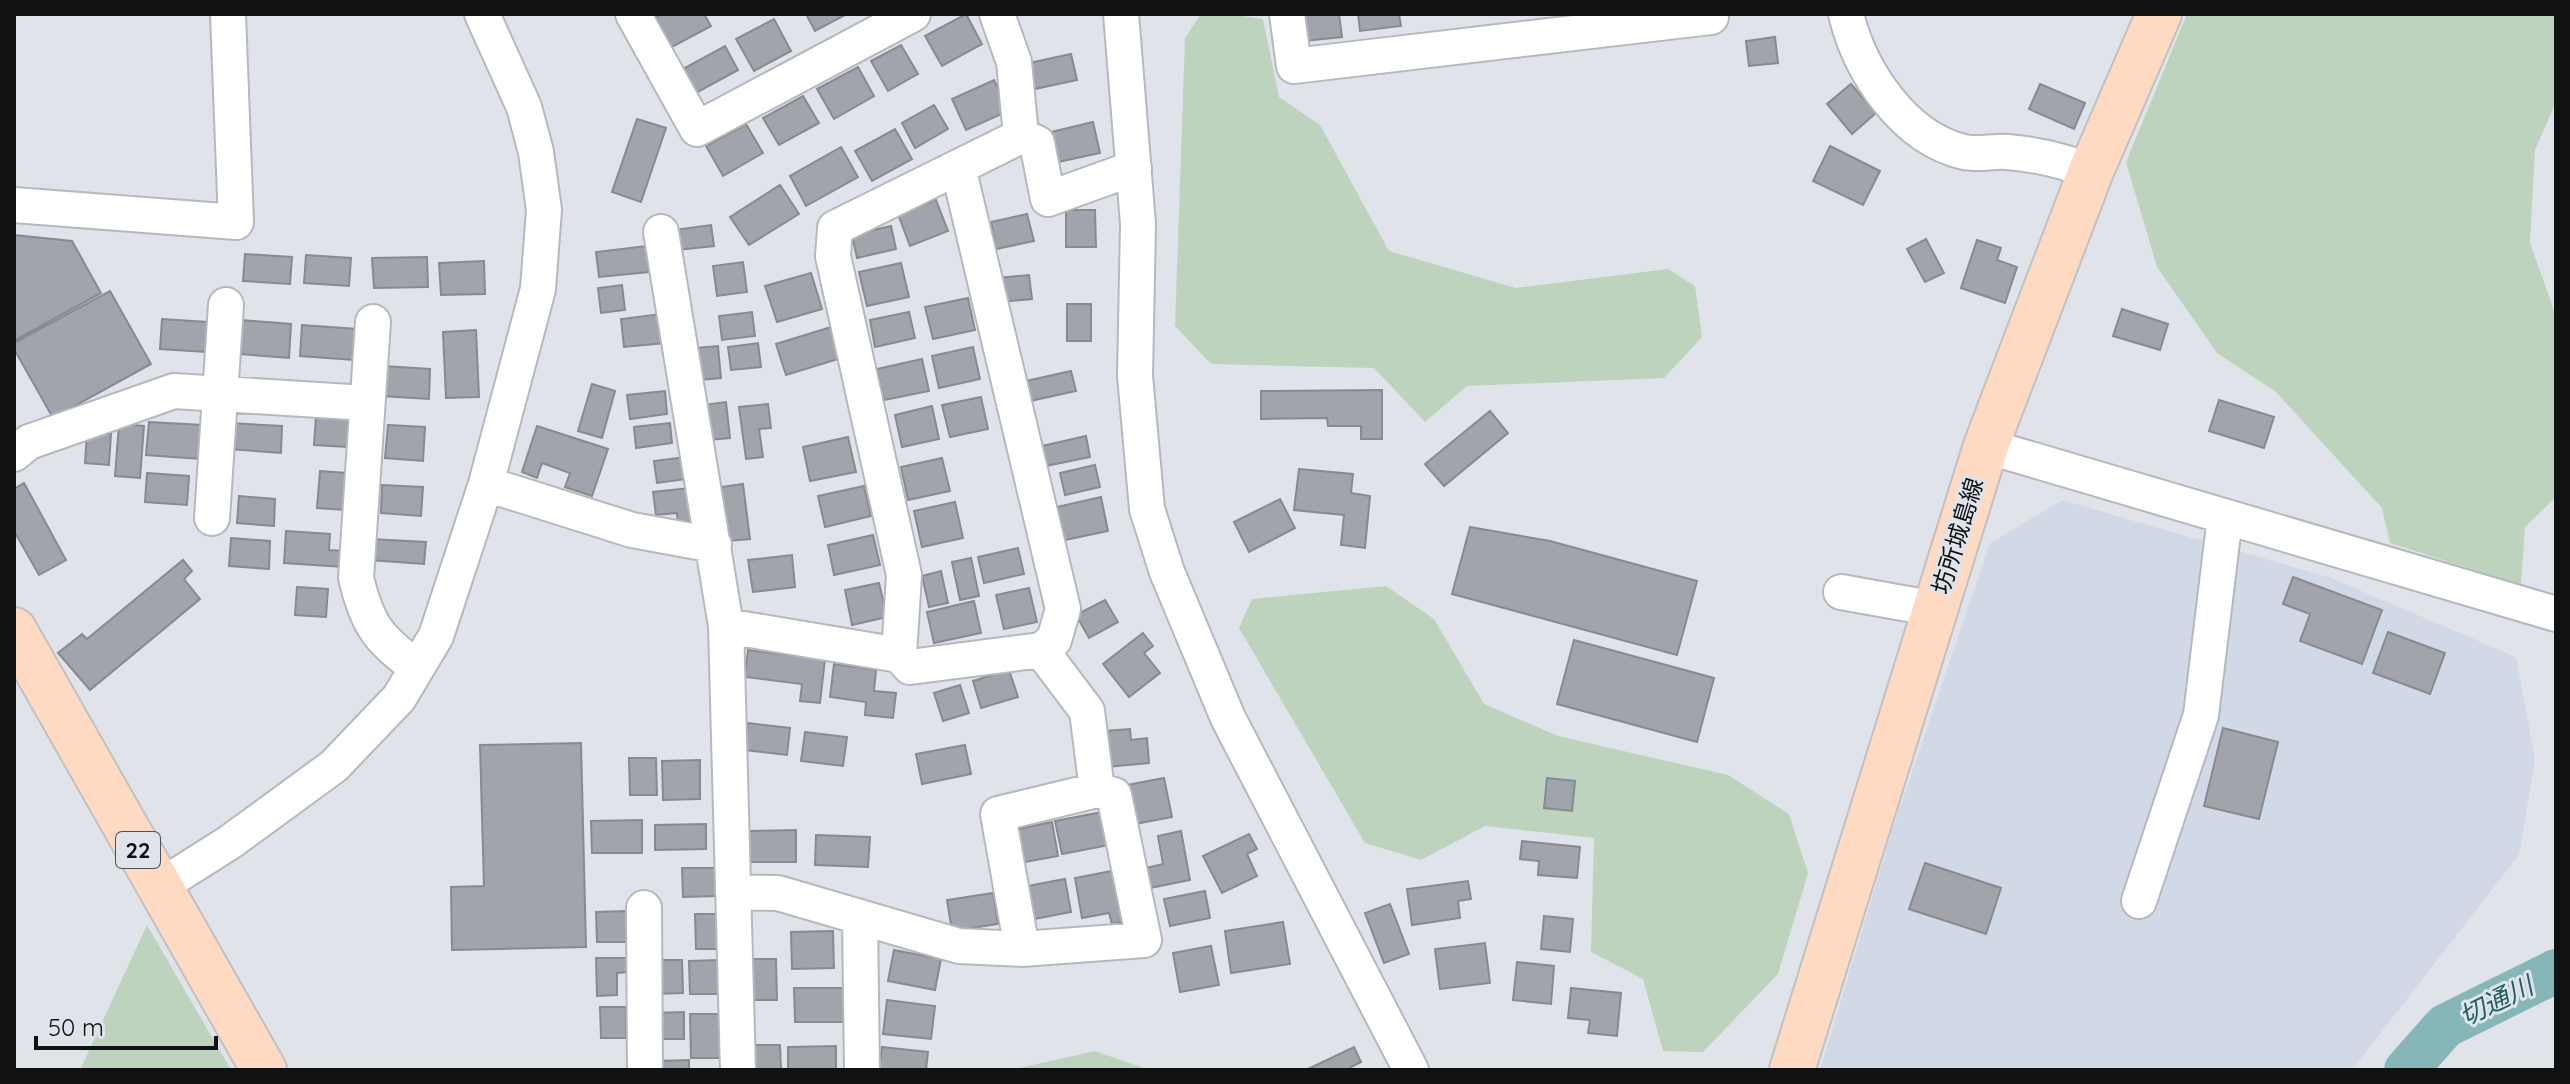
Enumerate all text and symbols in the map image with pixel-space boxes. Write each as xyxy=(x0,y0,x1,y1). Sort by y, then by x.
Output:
street label: 坊所城島線 xyxy=(1925,474,1989,597)
road number: 22 xyxy=(116,832,160,868)
water label: 切通川 xyxy=(2453,967,2541,1032)
scale bar xyxy=(36,1000,216,1050)
text: 50 m xyxy=(48,1012,104,1042)

